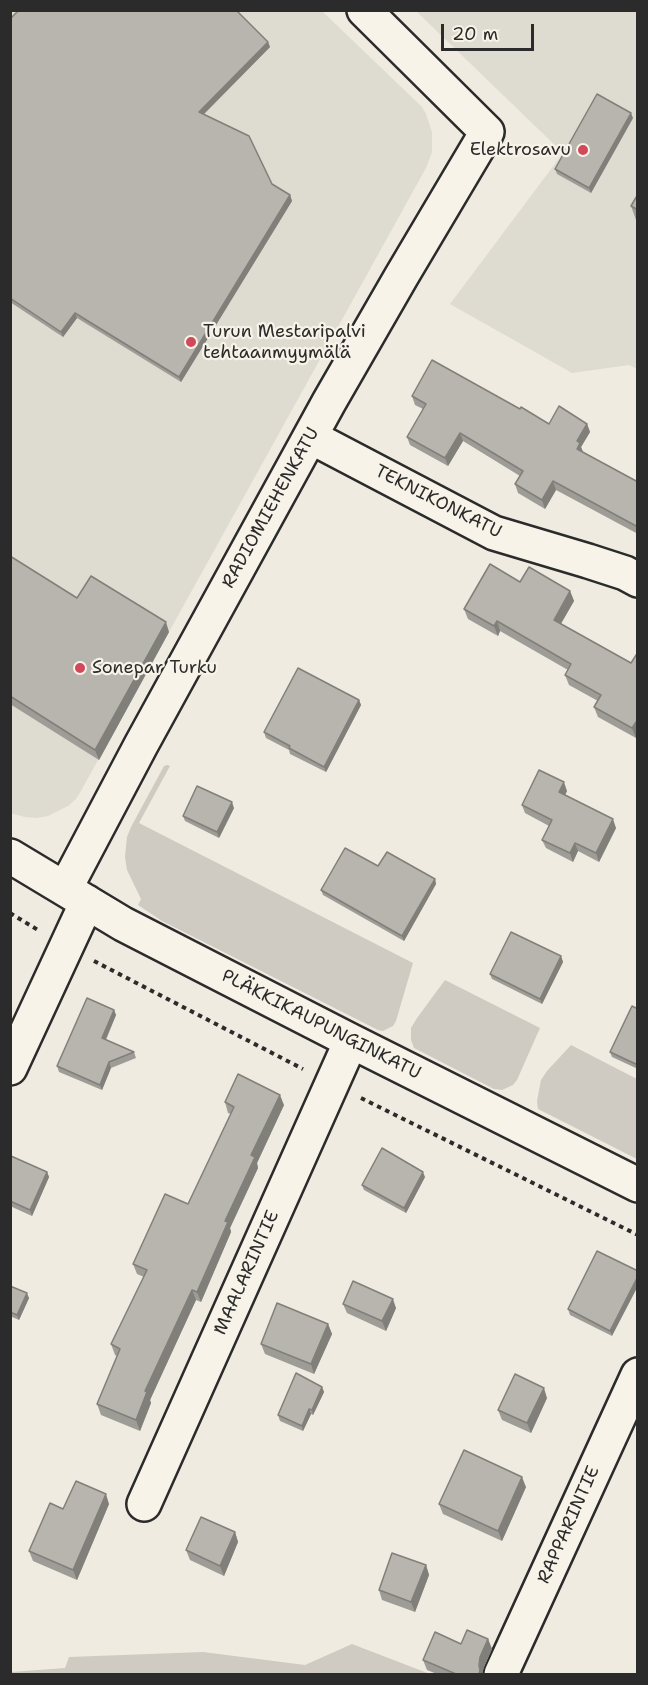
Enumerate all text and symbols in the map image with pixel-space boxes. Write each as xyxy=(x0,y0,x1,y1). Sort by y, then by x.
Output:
scale bar xyxy=(444,12,537,50)
text: 20 m xyxy=(452,22,498,46)
place label: Elektrosavu xyxy=(470,139,571,161)
marker: Elektrosavu xyxy=(576,143,590,157)
place label: Turun Mestaripalvi tehtaanmyymälä xyxy=(203,321,366,364)
marker: Turun Mestaripalvi tehtaanmyymälä xyxy=(184,335,198,349)
street label: RADIOMIEHENKATU xyxy=(218,424,324,592)
street label: TEKNIKONKATU xyxy=(371,461,505,543)
place label: Sonepar Turku xyxy=(92,657,217,679)
marker: Sonepar Turku xyxy=(73,661,87,675)
street label: PLÄKKIKAUPUNGINKATU xyxy=(218,965,424,1085)
street label: MAALARINTIE xyxy=(210,1207,284,1339)
street label: RAPPARINTIE xyxy=(533,1463,605,1587)

